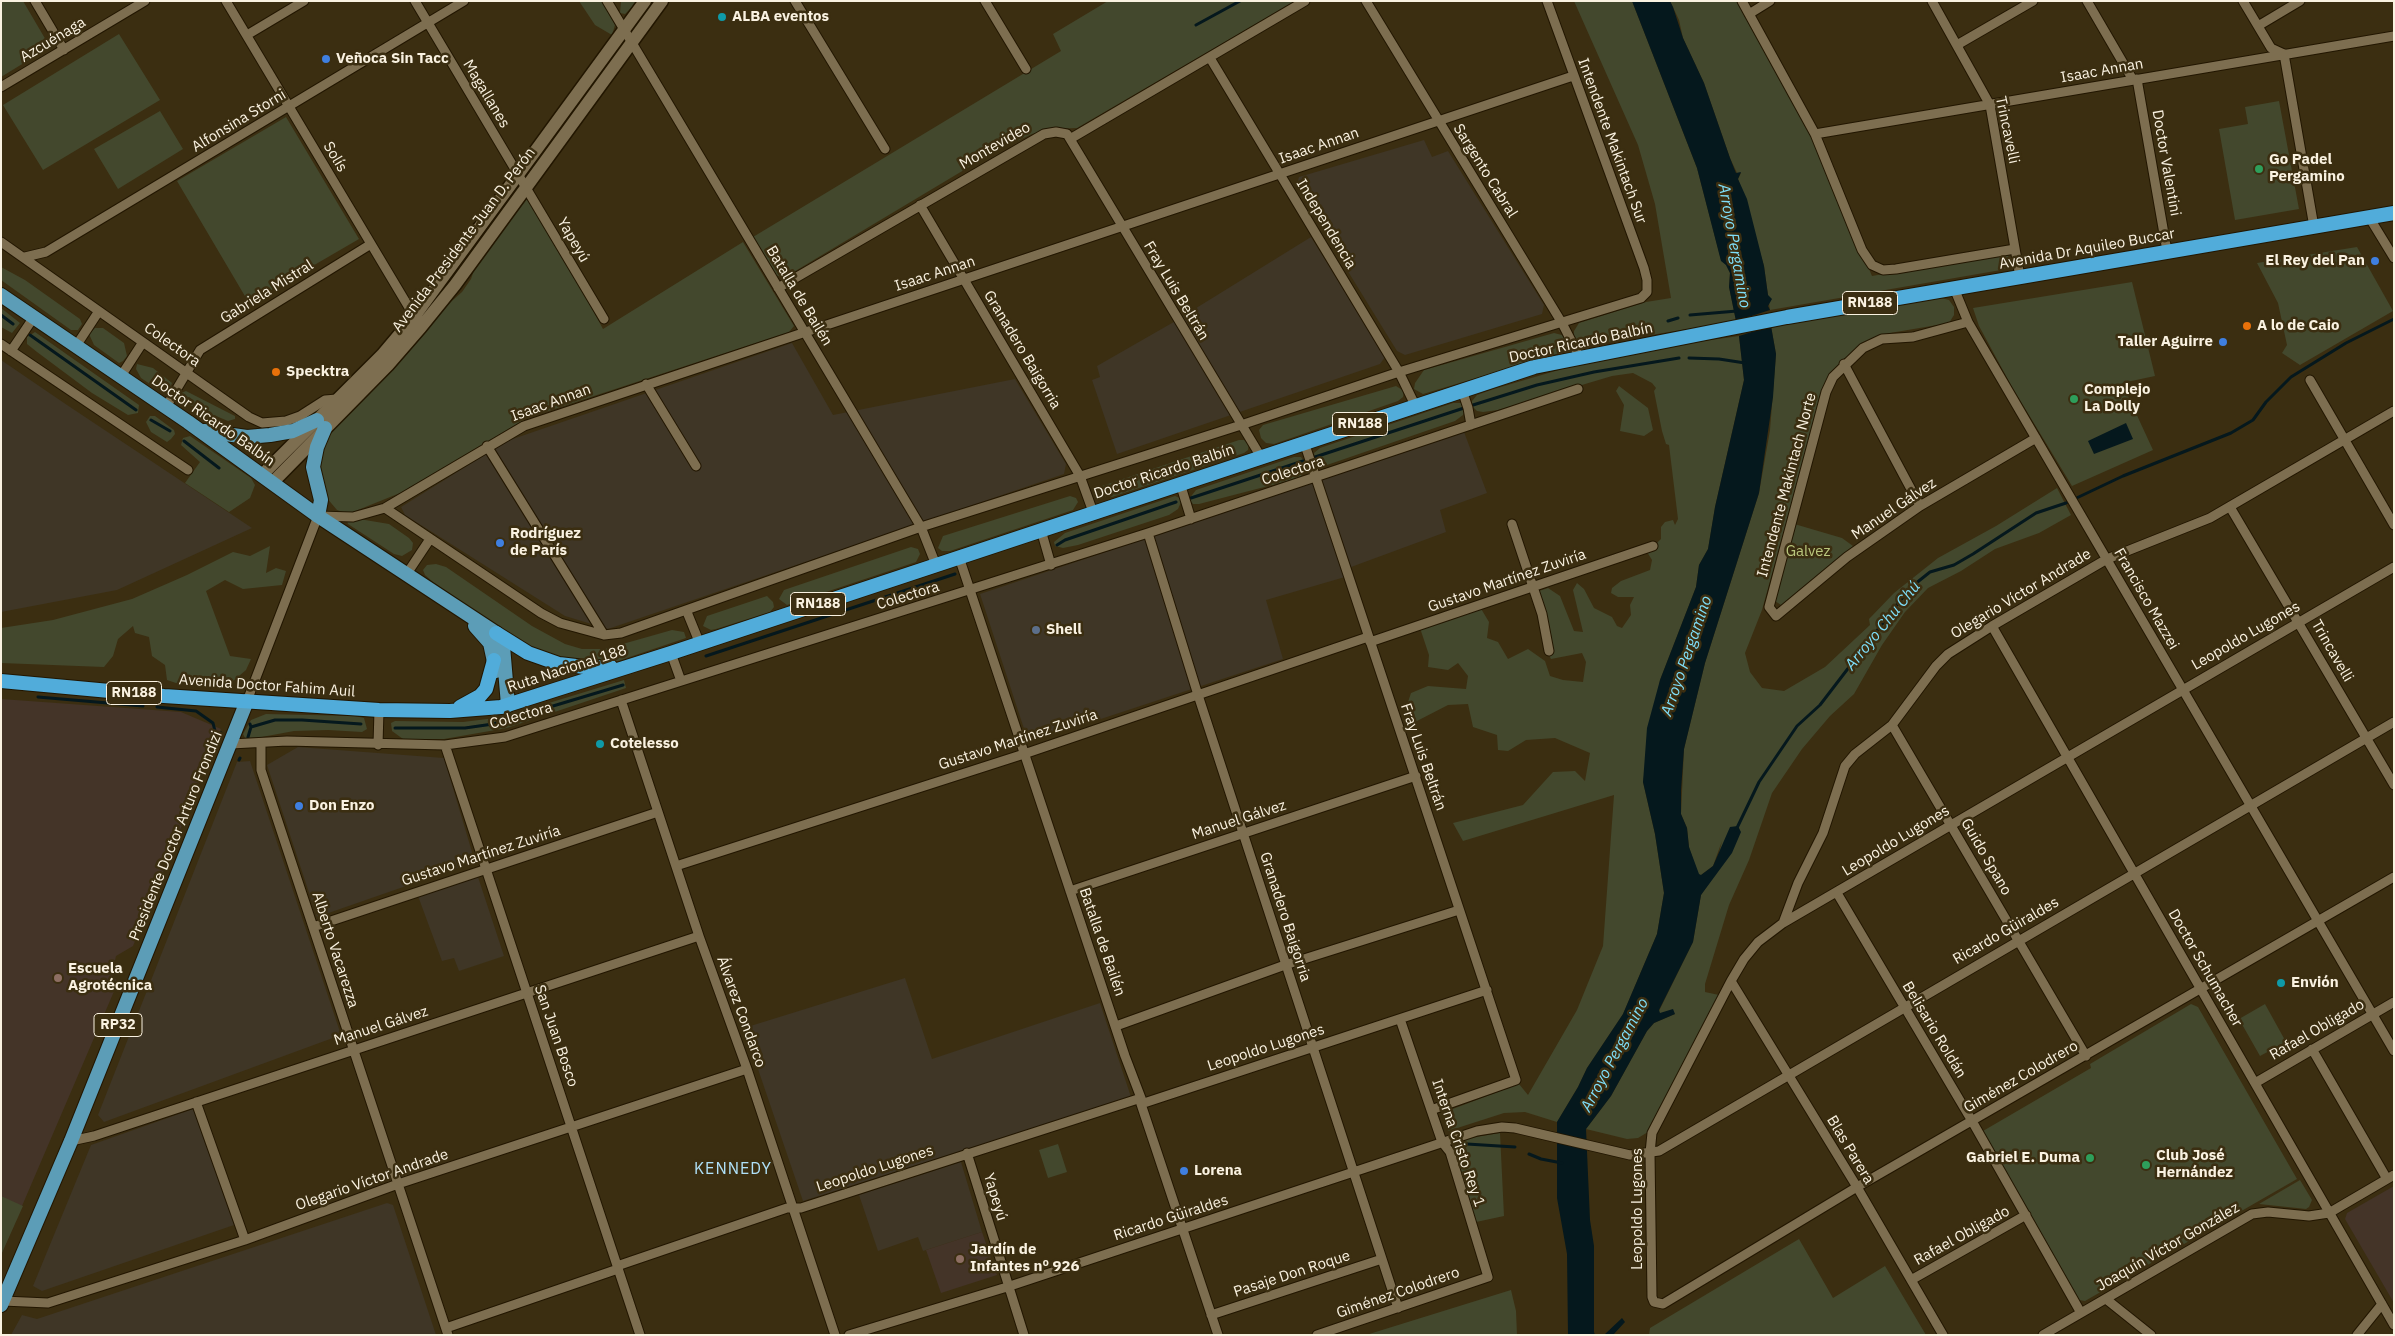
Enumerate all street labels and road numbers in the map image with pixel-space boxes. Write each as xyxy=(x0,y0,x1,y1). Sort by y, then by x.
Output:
street label: Azcuénaga xyxy=(17,13,89,67)
street label: Isaac Annan xyxy=(2059,55,2145,87)
street label: Intendente Makintach Sur xyxy=(1574,56,1650,226)
street label: Magallanes xyxy=(459,57,513,131)
street label: Alfonsina Storni xyxy=(189,86,289,156)
street label: Trincavelli xyxy=(1991,95,2023,165)
street label: Doctor Valentini xyxy=(2148,109,2184,217)
street label: Montevideo xyxy=(956,118,1034,174)
street label: Sargento Cabral xyxy=(1449,121,1521,221)
street label: Isaac Annan xyxy=(1277,124,1361,168)
street label: Solís xyxy=(319,139,351,175)
street label: Avenida Presidente Juan D. Perón xyxy=(389,144,539,336)
street label: Independencia xyxy=(1292,176,1360,272)
street label: Yapeyú xyxy=(553,214,593,266)
street label: Avenida Dr Aquileo Buccar xyxy=(1998,225,2176,273)
street label: Fray Luis Beltrán xyxy=(1139,238,1213,344)
street label: Batalla de Bailén xyxy=(762,243,836,349)
street label: Isaac Annan xyxy=(892,253,978,295)
street label: Gabriela Mistral xyxy=(217,256,317,328)
street label: Granadero Baigorria xyxy=(979,287,1065,413)
road number: RN188 xyxy=(1842,292,1898,314)
street label: Colectora xyxy=(140,319,204,371)
street label: Doctor Ricardo Balbín xyxy=(1507,319,1655,367)
street label: Doctor Ricardo Balbín xyxy=(148,372,278,470)
street label: Isaac Annan xyxy=(509,380,593,426)
street label: Intendente Makintach Norte xyxy=(1754,391,1820,579)
road number: RN188 xyxy=(1332,412,1388,436)
street label: Doctor Ricardo Balbín xyxy=(1092,441,1236,503)
street label: Colectora xyxy=(1259,452,1327,490)
street label: Manuel Gálvez xyxy=(1848,474,1940,544)
street label: Gustavo Martínez Zuviría xyxy=(1426,545,1588,617)
street label: Olegario Víctor Andrade xyxy=(1948,545,2094,643)
street label: Francisco Mazzei xyxy=(2110,545,2182,653)
street label: Colectora xyxy=(874,578,942,614)
road number: RN188 xyxy=(790,592,846,616)
street label: Leopoldo Lugones xyxy=(2189,598,2303,674)
street label: Trincavelli xyxy=(2307,617,2357,685)
street label: Ruta Nacional 188 xyxy=(505,641,629,697)
street label: Avenida Doctor Fahim Auil xyxy=(178,671,356,701)
road number: RN188 xyxy=(106,681,162,704)
street label: Colectora xyxy=(487,698,555,734)
street label: Fray Luis Beltrán xyxy=(1396,701,1450,813)
street label: Gustavo Martínez Zuviría xyxy=(936,706,1100,774)
street label: Presidente Doctor Arturo Frondizi xyxy=(126,728,226,944)
street label: Manuel Gálvez xyxy=(1190,796,1288,844)
street label: Leopoldo Lugones xyxy=(1839,802,1953,880)
street label: Guido Spano xyxy=(1957,815,2015,899)
street label: Gustavo Martínez Zuviría xyxy=(399,822,563,890)
street label: Granadero Baigorria xyxy=(1256,850,1314,984)
street label: Batalla de Bailén xyxy=(1075,885,1129,999)
street label: Alberto Vacarezza xyxy=(308,890,362,1010)
street label: Ricardo Güiraldes xyxy=(1950,893,2062,969)
street label: Doctor Schumacher xyxy=(2164,906,2246,1030)
street label: Álvarez Condarco xyxy=(713,954,769,1070)
street label: Belisario Roldán xyxy=(1898,978,1970,1082)
street label: San Juan Bosco xyxy=(530,983,582,1089)
street label: Rafael Obligado xyxy=(2266,996,2368,1064)
street label: Manuel Gálvez xyxy=(332,1002,430,1050)
road number: RP32 xyxy=(94,1014,142,1036)
street label: Leopoldo Lugones xyxy=(1205,1021,1327,1075)
street label: Giménez Colodrero xyxy=(1961,1037,2081,1117)
street label: Interna Cristo Rey 1 xyxy=(1428,1077,1488,1209)
street label: Blas Parera xyxy=(1823,1112,1877,1188)
street label: Leopoldo Lugones xyxy=(814,1142,936,1196)
street label: Olegario Víctor Andrade xyxy=(293,1145,451,1215)
street label: Leopoldo Lugones xyxy=(1629,1148,1647,1270)
street label: Yapeyú xyxy=(979,1171,1011,1223)
street label: Ricardo Güiraldes xyxy=(1111,1191,1231,1245)
street label: Joaquín Víctor González xyxy=(2093,1199,2243,1295)
street label: Rafael Obligado xyxy=(1911,1202,2013,1270)
street label: Pasaje Don Roque xyxy=(1231,1247,1353,1301)
street label: Giménez Colodrero xyxy=(1334,1263,1462,1323)

